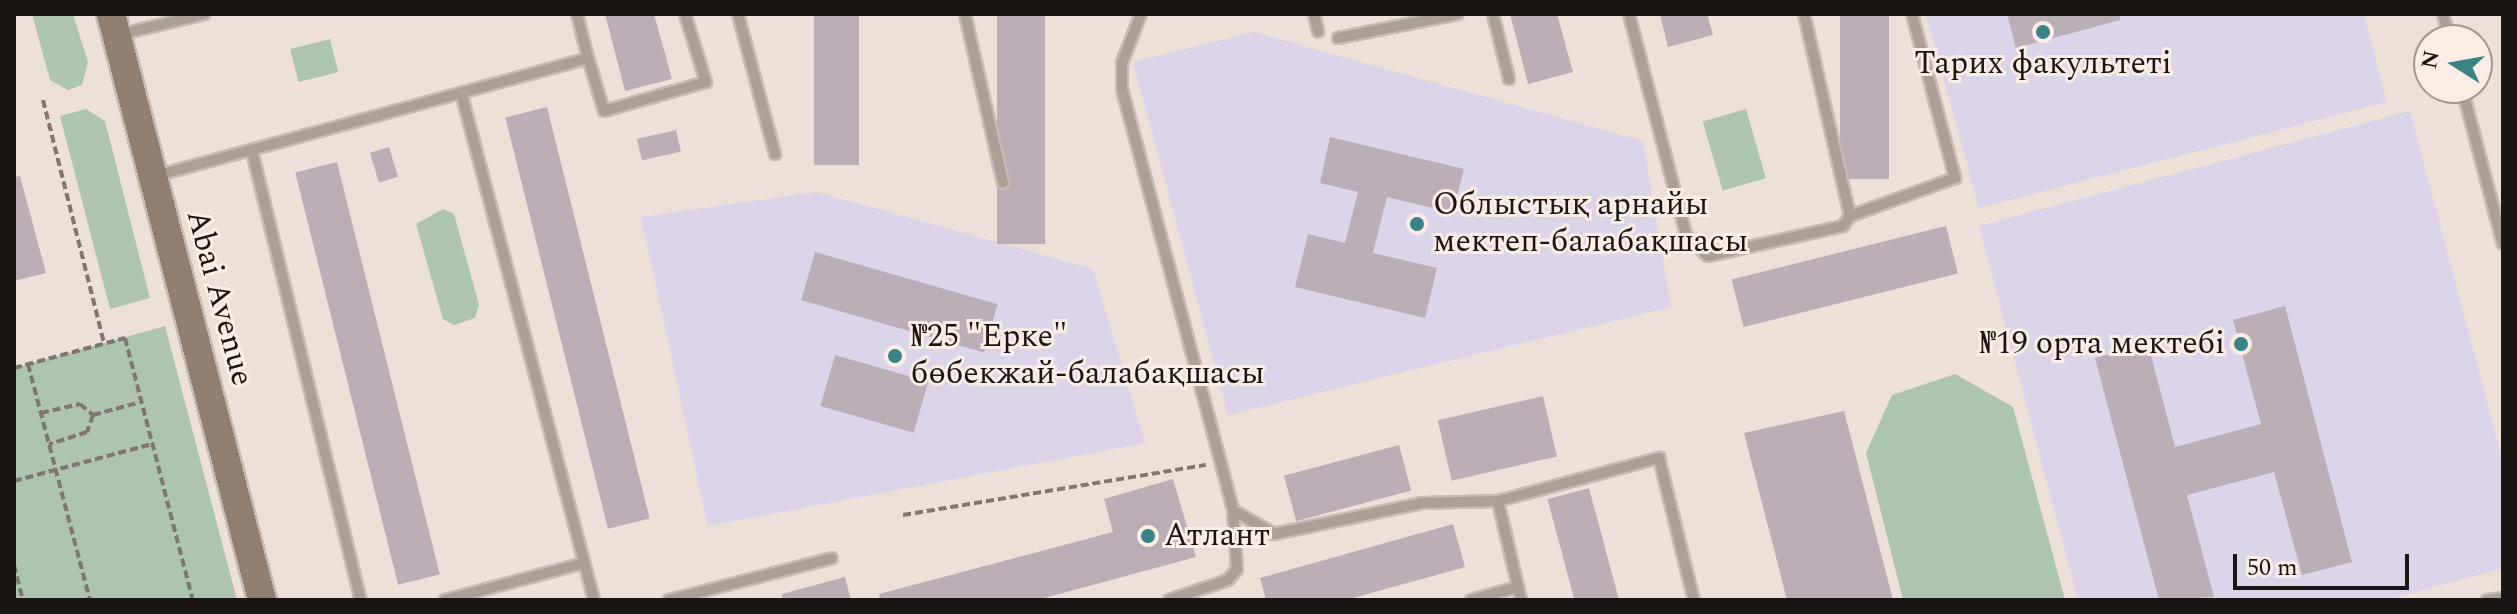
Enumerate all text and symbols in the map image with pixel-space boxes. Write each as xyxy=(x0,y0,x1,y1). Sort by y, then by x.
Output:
marker: Тарих факультеті xyxy=(2034,23,2052,41)
north arrow xyxy=(2413,24,2493,104)
place label: Тарих факультеті xyxy=(1914,45,2172,83)
text: N xyxy=(2413,48,2449,72)
place label: Облыстық арнайы мектеп-балабақшасы xyxy=(1433,187,1748,262)
street label: Abai Avenue xyxy=(177,206,261,390)
marker: Облыстық арнайы мектеп-балабақшасы xyxy=(1408,215,1426,233)
place label: №25 "Ерке" бөбекжай-балабақшасы xyxy=(911,319,1265,394)
place label: №19 орта мектебі xyxy=(1980,325,2225,363)
marker: №19 орта мектебі xyxy=(2232,335,2250,353)
marker: №25 "Ерке" бөбекжай-балабақшасы xyxy=(886,347,904,365)
place label: Атлант xyxy=(1164,517,1270,555)
marker: Атлант xyxy=(1139,527,1157,545)
scale bar xyxy=(2237,538,2413,588)
text: 50 m xyxy=(2247,550,2298,586)

